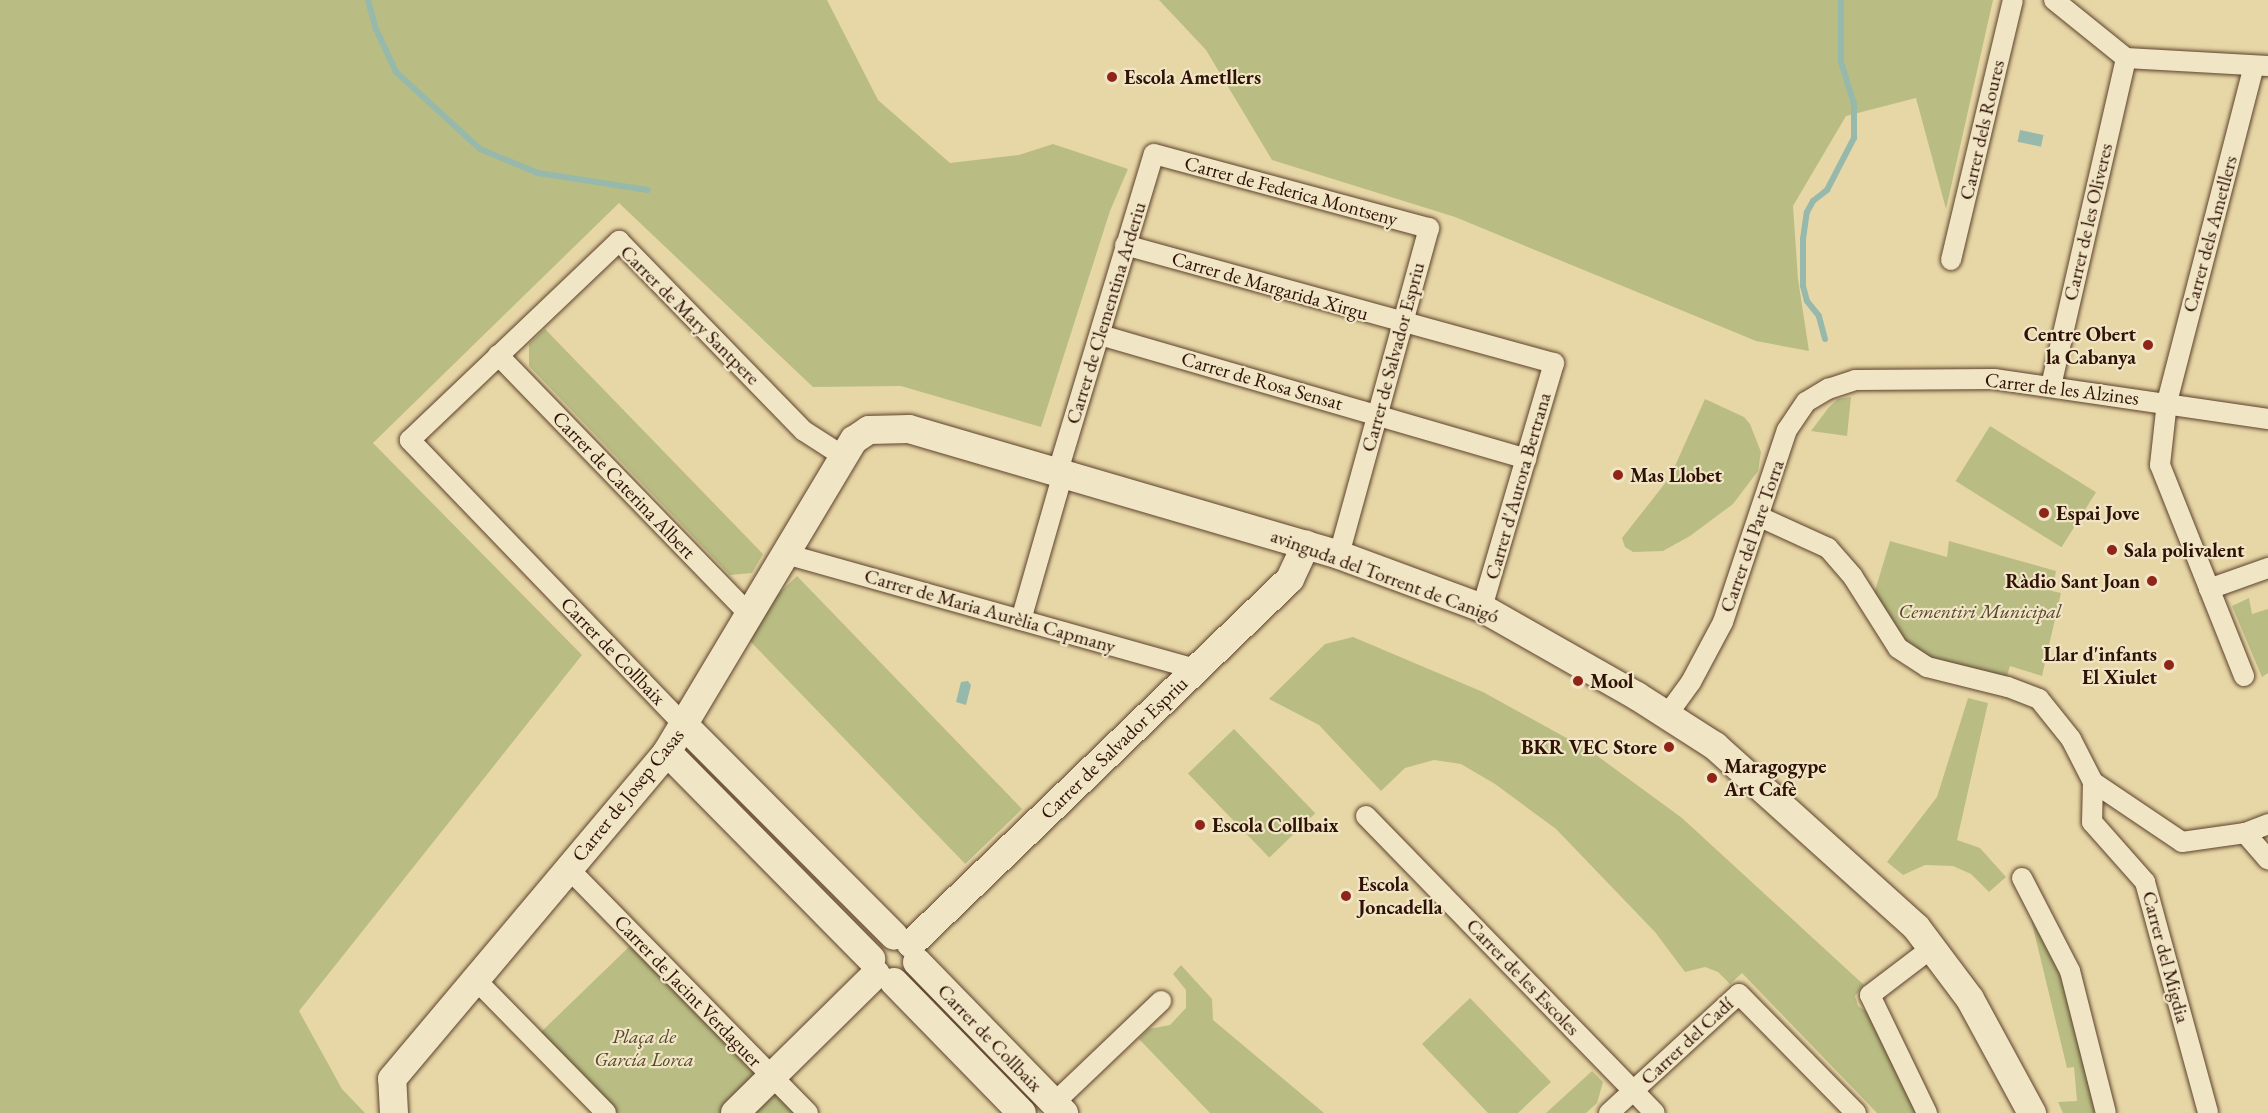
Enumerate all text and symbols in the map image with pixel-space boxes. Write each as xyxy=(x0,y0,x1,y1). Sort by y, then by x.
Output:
street label: Carrer dels Roures xyxy=(1954,58,2010,202)
place label: Escola Ametllers xyxy=(1124,65,1261,89)
marker: Escola Ametllers xyxy=(1105,70,1119,84)
street label: Carrer de les Oliveres xyxy=(2058,141,2118,303)
street label: Carrer de Federica Montseny xyxy=(1182,151,1400,231)
street label: Carrer dels Ametllers xyxy=(2178,153,2242,315)
street label: Carrer de Clementina Arderiu xyxy=(1061,199,1151,427)
street label: Carrer de Mary Santpere xyxy=(615,240,765,390)
street label: Carrer de Margarida Xirgu xyxy=(1169,246,1371,326)
street label: Carrer de Salvador Espriu xyxy=(1356,260,1430,454)
place label: Centre Obert la Cabanya xyxy=(2024,322,2136,369)
marker: Centre Obert la Cabanya xyxy=(2141,338,2155,352)
street label: Carrer de Rosa Sensat xyxy=(1178,346,1346,416)
street label: Carrer de les Alzines xyxy=(1984,368,2140,410)
street label: Carrer d'Aurora Bertrana xyxy=(1480,390,1556,582)
street label: Carrer de Caterina Albert xyxy=(547,406,701,564)
street label: Carrer del Pare Torra xyxy=(1715,457,1789,615)
place label: Mas Llobet xyxy=(1630,463,1722,487)
marker: Mas Llobet xyxy=(1611,468,1625,482)
place label: Espai Jove xyxy=(2056,501,2140,525)
marker: Espai Jove xyxy=(2037,506,2051,520)
street label: avinguda del Torrent de Canigó xyxy=(1268,523,1502,629)
place label: Sala polivalent xyxy=(2124,538,2244,562)
marker: Sala polivalent xyxy=(2105,543,2119,557)
street label: Carrer de Maria Aurèlia Capmany xyxy=(862,564,1118,658)
place label: Ràdio Sant Joan xyxy=(2005,569,2140,593)
marker: Ràdio Sant Joan xyxy=(2145,574,2159,588)
street label: Carrer de Collbaix xyxy=(555,592,671,710)
park label: Cementiri Municipal xyxy=(1899,599,2061,623)
place label: Llar d'infants El Xiulet xyxy=(2043,642,2157,689)
marker: Llar d'infants El Xiulet xyxy=(2162,658,2176,672)
place label: Mool xyxy=(1590,669,1633,693)
street label: Carrer de Salvador Espriu xyxy=(1035,671,1193,825)
marker: Mool xyxy=(1571,674,1585,688)
street label: Carrer de Josep Casas xyxy=(567,724,689,866)
place label: BKR VEC Store xyxy=(1521,735,1657,759)
marker: BKR VEC Store xyxy=(1662,740,1676,754)
place label: Maragogype Art Cafè xyxy=(1724,754,1827,801)
marker: Maragogype Art Cafè xyxy=(1705,771,1719,785)
place label: Escola Collbaix xyxy=(1212,813,1339,837)
marker: Escola Collbaix xyxy=(1193,818,1207,832)
place label: Escola Joncadella xyxy=(1358,873,1442,920)
marker: Escola Joncadella xyxy=(1339,889,1353,903)
street label: Carrer del Migdia xyxy=(2137,889,2195,1025)
street label: Carrer de Jacint Verdaguer xyxy=(609,910,767,1072)
street label: Carrer de les Escoles xyxy=(1461,914,1585,1040)
street label: Carrer de Collbaix xyxy=(932,979,1048,1097)
street label: Carrer del Cadí xyxy=(1636,992,1738,1090)
park label: Plaça de García Lorca xyxy=(594,1024,694,1071)

